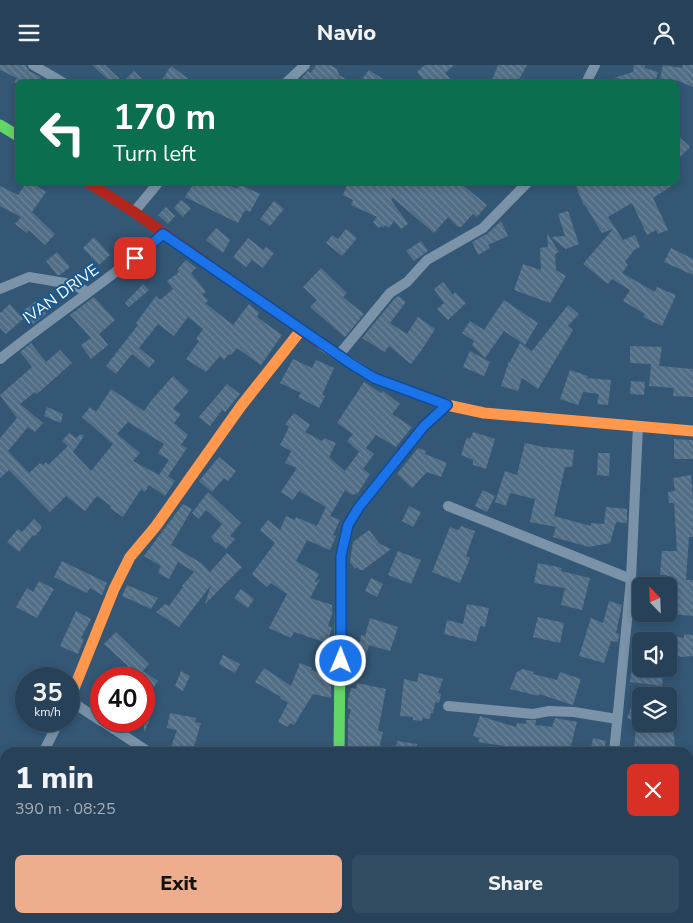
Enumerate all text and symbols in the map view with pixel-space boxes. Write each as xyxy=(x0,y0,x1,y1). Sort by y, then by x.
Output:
text: Navio xyxy=(317,18,376,48)
icon: menu xyxy=(15,19,43,47)
icon: person xyxy=(650,19,678,47)
text: 170 m xyxy=(113,94,216,141)
icon: left xyxy=(30,100,95,165)
text: Turn left xyxy=(113,139,196,169)
pin xyxy=(114,237,156,279)
icon: arrive xyxy=(121,244,149,272)
street label: IVAN DRIVE xyxy=(19,259,103,329)
north arrow xyxy=(632,577,678,623)
map controls xyxy=(632,577,677,732)
button: sound xyxy=(632,632,677,677)
position arrow xyxy=(314,634,366,686)
speed limit sign: 40 xyxy=(90,667,155,732)
text: 35 xyxy=(32,676,63,710)
button: layers xyxy=(632,687,677,732)
text: km/h xyxy=(34,704,61,720)
text: 1 min xyxy=(15,758,94,799)
button: close xyxy=(627,764,679,816)
text: 390 m · 08:25 xyxy=(15,798,116,820)
button: Exit xyxy=(15,855,342,913)
button: Share xyxy=(352,855,679,913)

